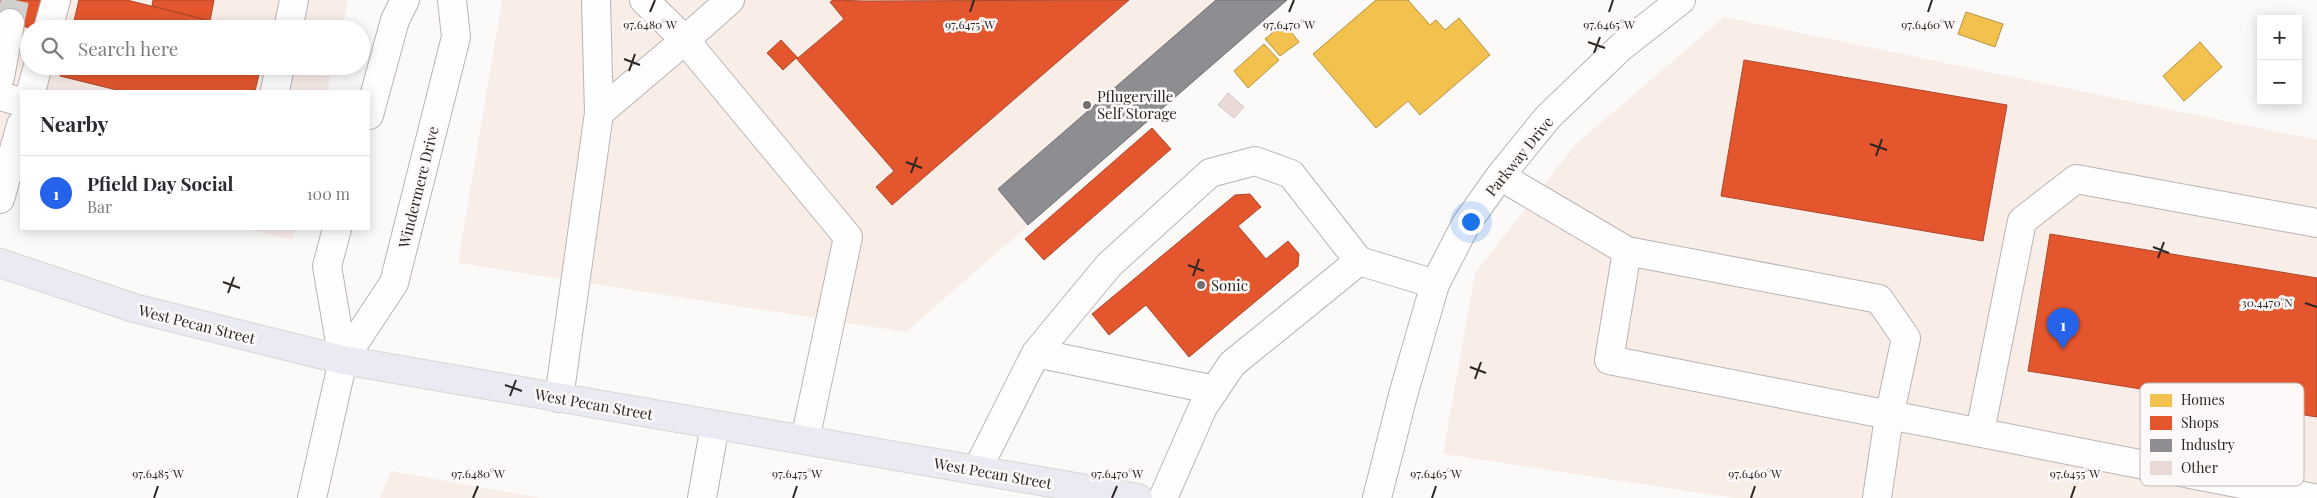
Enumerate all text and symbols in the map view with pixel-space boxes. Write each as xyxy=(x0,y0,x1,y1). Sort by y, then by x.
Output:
map controls xyxy=(2257,15,2302,105)
button: + xyxy=(2257,15,2302,60)
text: 97.6480°W xyxy=(623,16,677,32)
text: 97.6475°W xyxy=(945,16,995,32)
text: 97.6470°W xyxy=(1263,16,1315,32)
text: 97.6465°W xyxy=(1583,16,1635,32)
text: 97.6460°W xyxy=(1901,16,1955,32)
search box xyxy=(20,20,370,75)
icon: search xyxy=(38,34,66,62)
text: Search here xyxy=(78,35,178,61)
button: − xyxy=(2257,60,2302,105)
place label: Pflugerville Self Storage xyxy=(1097,86,1177,123)
marker: Pflugerville Self Storage xyxy=(1081,99,1093,111)
text: Nearby xyxy=(40,109,109,137)
street label: Parkway Drive xyxy=(1481,112,1557,200)
street label: Windermere Drive xyxy=(393,124,443,251)
text: Pfield Day Social xyxy=(87,170,233,196)
text: 1 xyxy=(53,183,59,204)
text: 100 m xyxy=(307,183,350,204)
text: Bar xyxy=(87,196,112,217)
your location xyxy=(1458,209,1484,235)
place label: Sonic xyxy=(1211,275,1248,295)
marker: Sonic xyxy=(1195,279,1207,291)
text: 30.4470°N xyxy=(2241,294,2293,310)
street label: West Pecan Street xyxy=(136,300,258,348)
pin: 1 xyxy=(2047,308,2079,349)
legend xyxy=(2140,383,2304,486)
street label: West Pecan Street xyxy=(532,384,655,424)
text: Homes xyxy=(2181,390,2225,409)
text: Shops xyxy=(2181,413,2219,432)
text: Industry xyxy=(2181,435,2235,454)
street label: West Pecan Street xyxy=(931,453,1054,493)
text: Other xyxy=(2181,458,2219,477)
text: 97.6485°W xyxy=(132,465,184,481)
text: 97.6480°W xyxy=(451,465,505,481)
text: 97.6475°W xyxy=(772,465,822,481)
text: 97.6470°W xyxy=(1091,465,1143,481)
text: 97.6465°W xyxy=(1410,465,1462,481)
text: 97.6460°W xyxy=(1728,465,1782,481)
text: 97.6455°W xyxy=(2050,465,2100,481)

